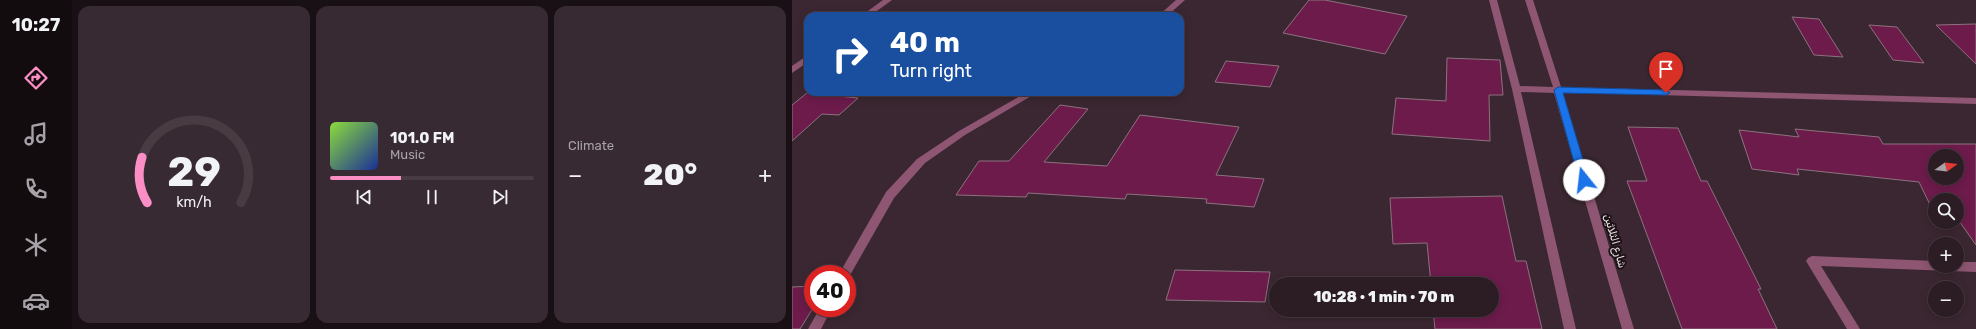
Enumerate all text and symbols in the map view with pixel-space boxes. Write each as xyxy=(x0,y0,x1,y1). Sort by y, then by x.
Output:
text: 10:27 xyxy=(12,14,60,36)
text: 40 m xyxy=(890,26,960,59)
icon: right xyxy=(824,28,876,80)
pin xyxy=(1649,52,1683,93)
icon: arrive xyxy=(1655,58,1677,80)
text: Turn right xyxy=(890,60,972,82)
icon: directions xyxy=(22,64,50,92)
icon: music xyxy=(22,120,50,148)
text: 101.0 FM xyxy=(390,129,454,147)
text: Climate xyxy=(568,138,614,153)
text: 29 xyxy=(167,146,221,195)
text: Music xyxy=(390,147,425,162)
north arrow xyxy=(1928,149,1964,185)
map controls xyxy=(1928,149,1964,317)
text: 20° xyxy=(643,157,697,193)
position arrow xyxy=(1563,159,1605,201)
text: − xyxy=(568,162,582,189)
text: + xyxy=(758,162,772,189)
icon: phone xyxy=(22,175,50,203)
icon: previous xyxy=(353,186,375,208)
icon: pause xyxy=(421,186,443,208)
icon: next xyxy=(489,186,511,208)
text: km/h xyxy=(176,193,212,210)
button: search xyxy=(1928,193,1964,229)
street label: شارع الثلاثين xyxy=(1599,212,1629,270)
icon: climate xyxy=(22,231,50,259)
button: + xyxy=(1928,237,1964,273)
speed limit sign: 40 xyxy=(804,265,856,317)
button: − xyxy=(1928,281,1964,317)
icon: car xyxy=(22,287,50,315)
text: 10:28 · 1 min · 70 m xyxy=(1313,288,1455,306)

